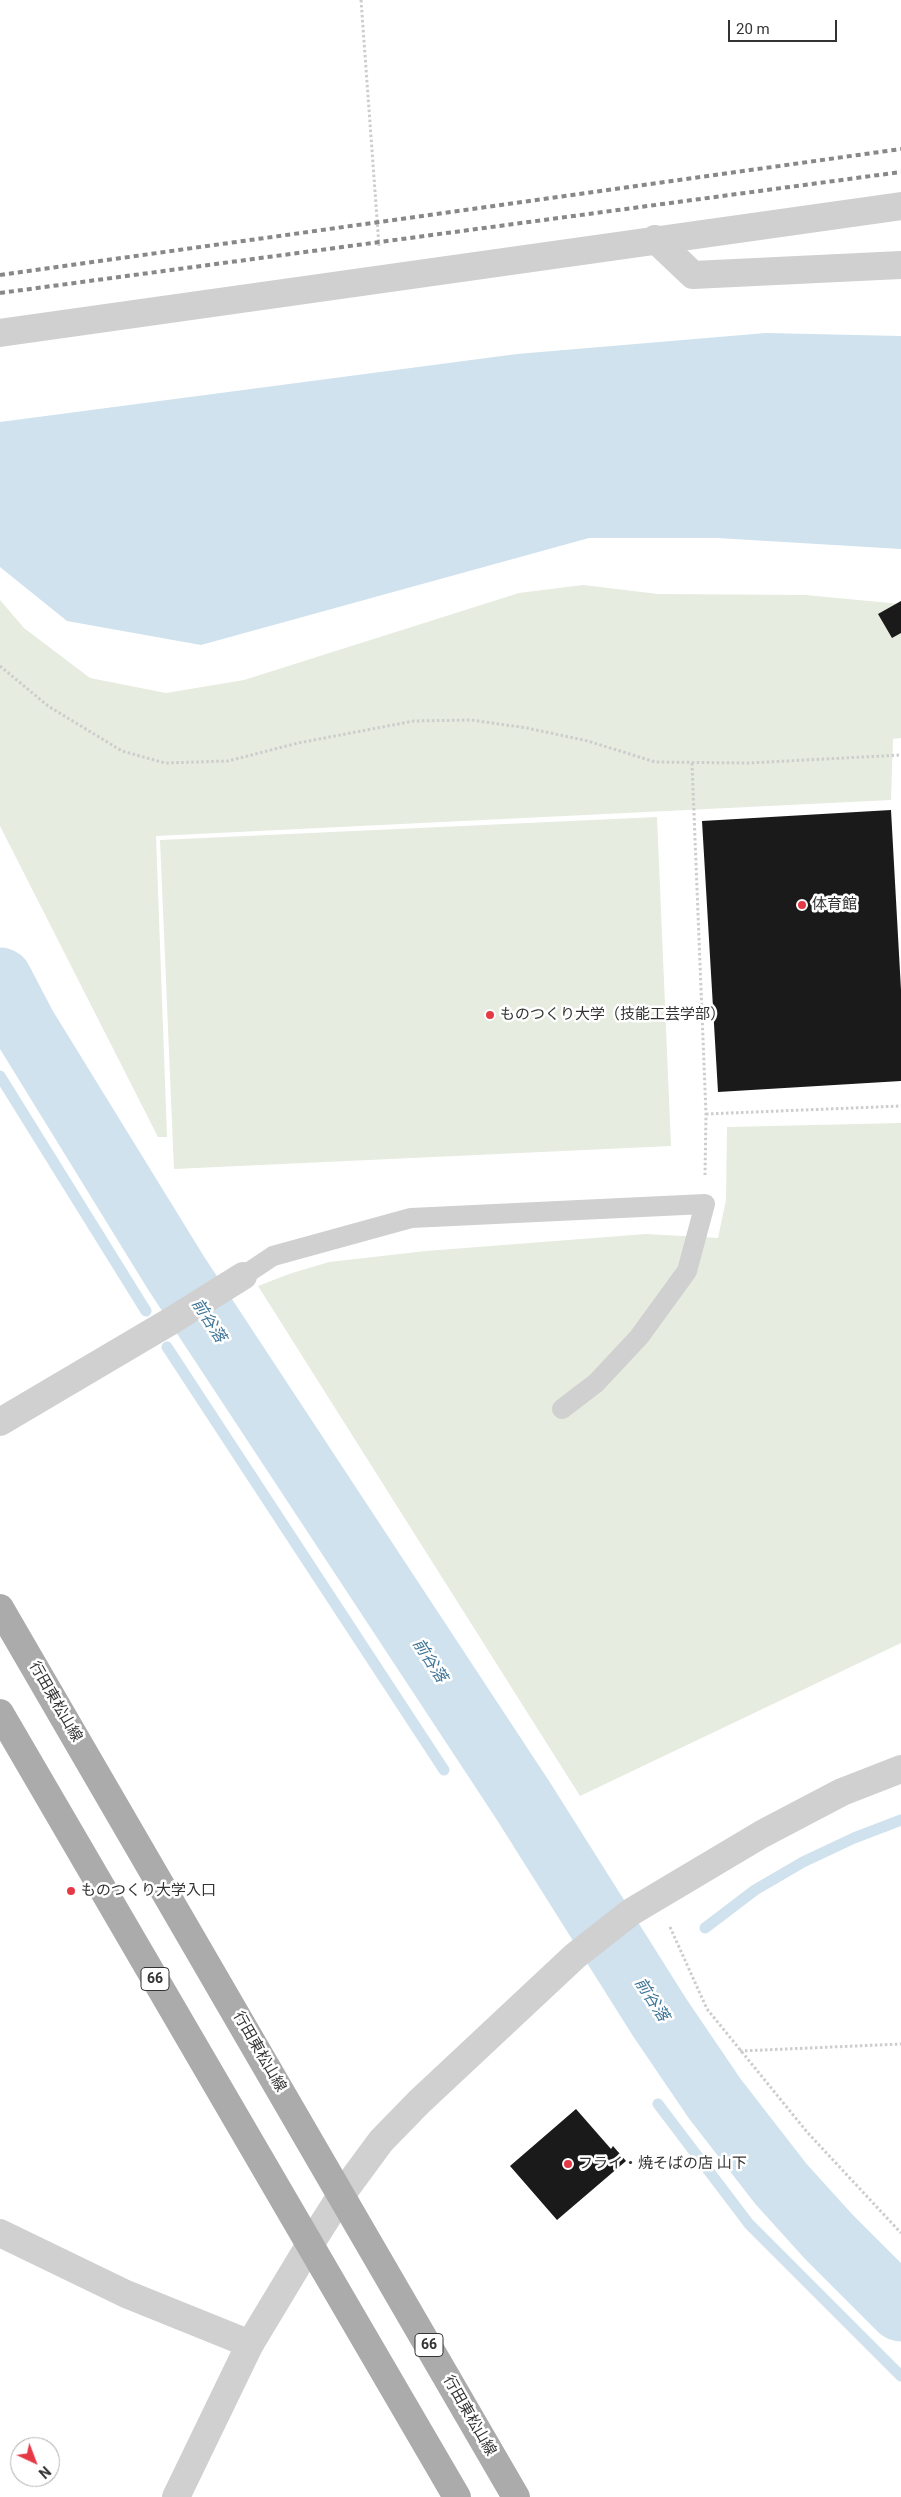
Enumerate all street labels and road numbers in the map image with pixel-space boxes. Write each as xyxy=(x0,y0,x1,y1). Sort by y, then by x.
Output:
street label: 行田東松山線 xyxy=(25,1659,85,1745)
road number: 66 xyxy=(141,1968,169,1990)
street label: 行田東松山線 xyxy=(229,2009,289,2095)
road number: 66 xyxy=(415,2334,443,2356)
street label: 行田東松山線 xyxy=(439,2373,499,2459)

